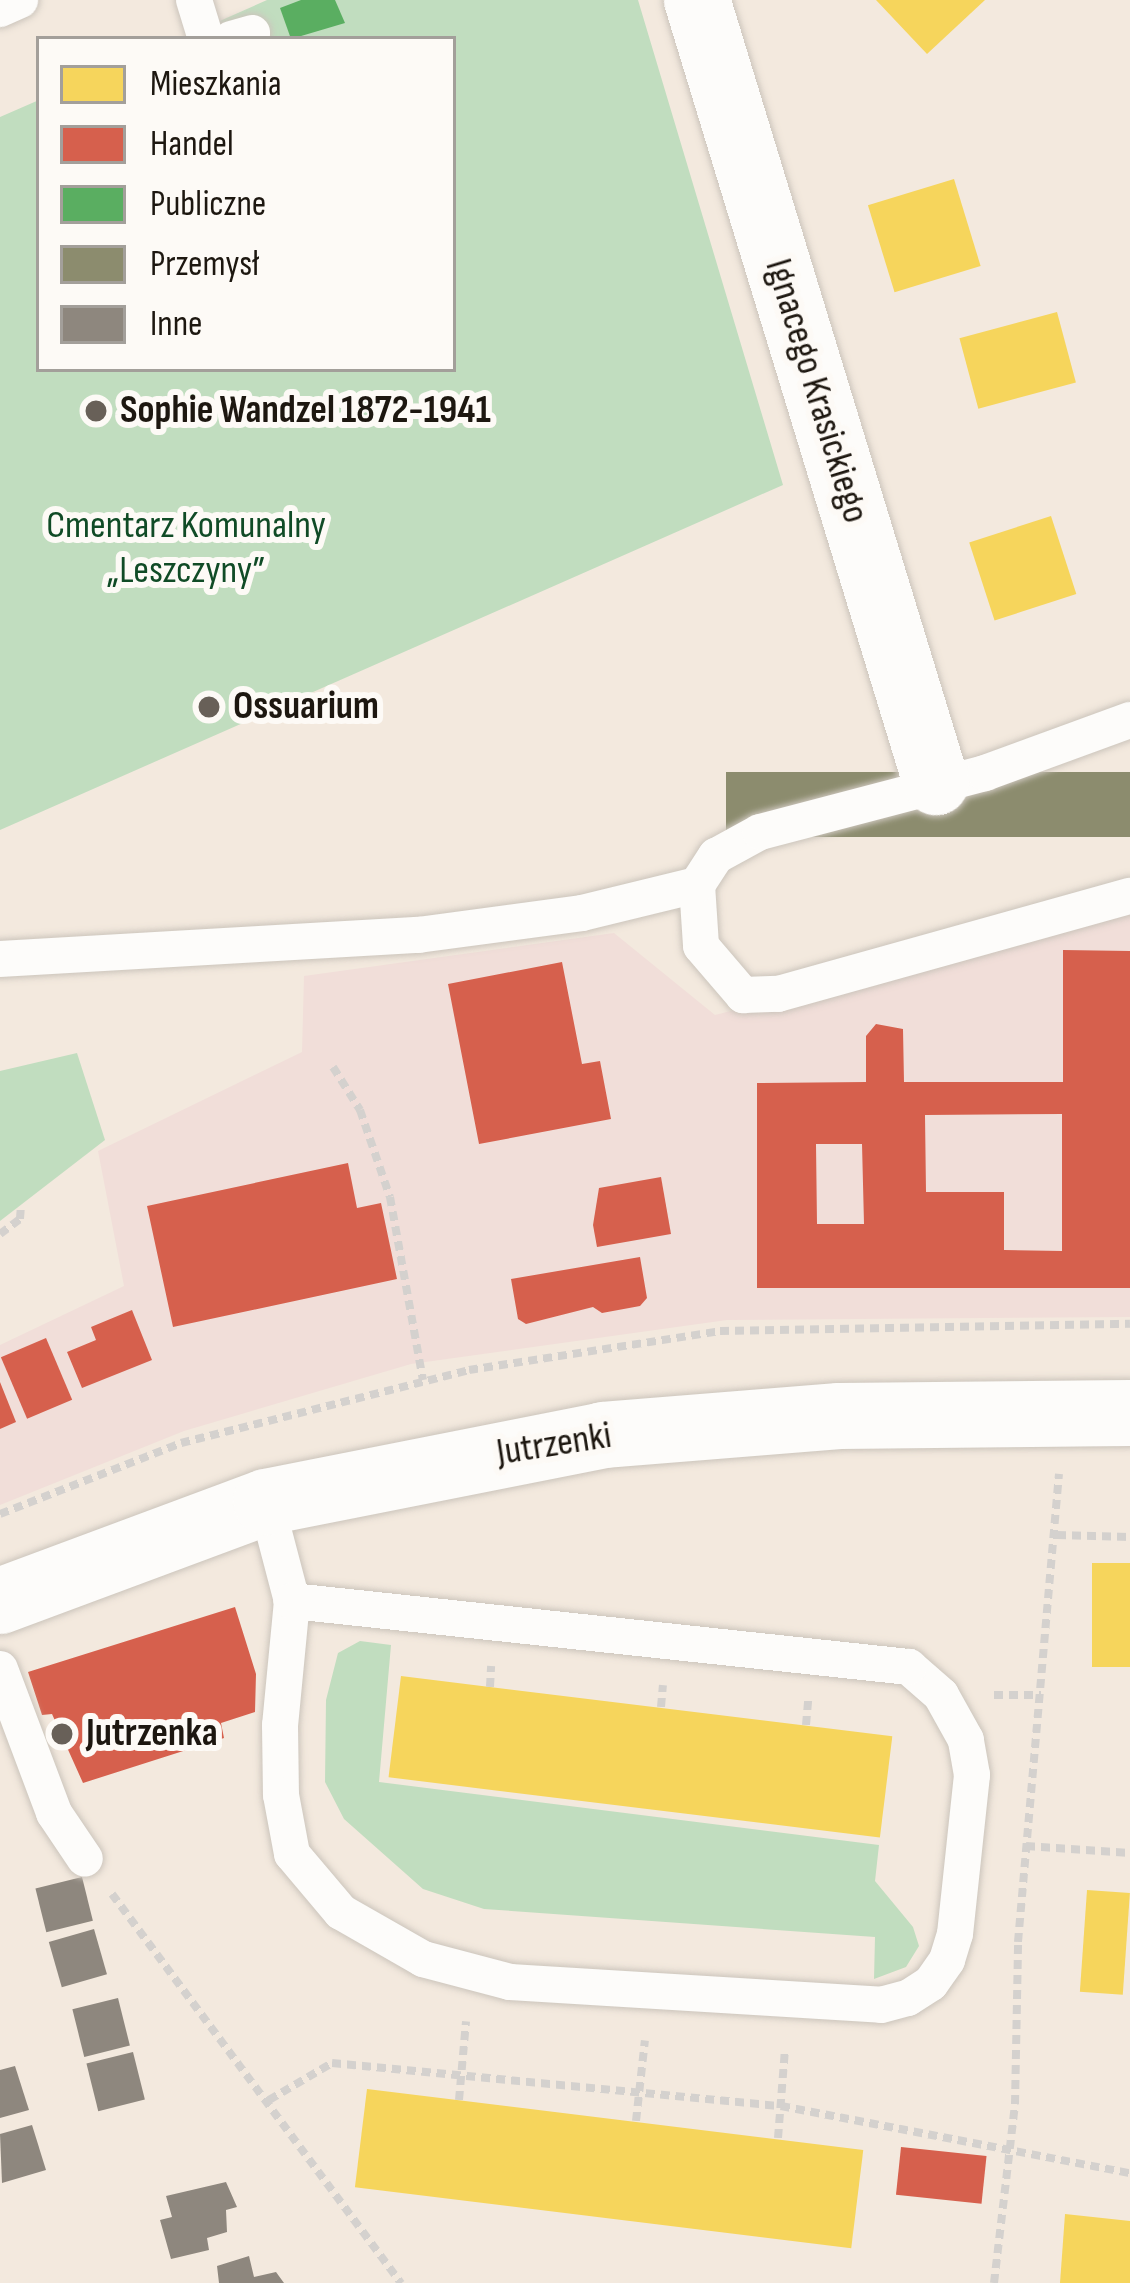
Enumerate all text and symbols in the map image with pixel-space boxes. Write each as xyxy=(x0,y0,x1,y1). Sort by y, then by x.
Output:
legend xyxy=(36,36,456,372)
text: Mieszkania xyxy=(150,63,282,106)
text: Handel xyxy=(150,123,234,166)
text: Publiczne xyxy=(150,183,266,226)
text: Przemysł xyxy=(150,243,259,286)
street label: Ignacego Krasickiego xyxy=(754,253,878,529)
text: Inne xyxy=(150,303,203,346)
place label: Sophie Wandzel 1872-1941 xyxy=(120,388,491,434)
marker: Sophie Wandzel 1872-1941 xyxy=(83,398,109,424)
park label: Cmentarz Komunalny „Leszczyny” xyxy=(46,504,326,595)
place label: Ossuarium xyxy=(233,684,379,730)
marker: Ossuarium xyxy=(196,694,222,720)
street label: Jutrzenki xyxy=(493,1413,615,1477)
place label: Jutrzenka xyxy=(86,1711,218,1757)
marker: Jutrzenka xyxy=(49,1721,75,1747)

